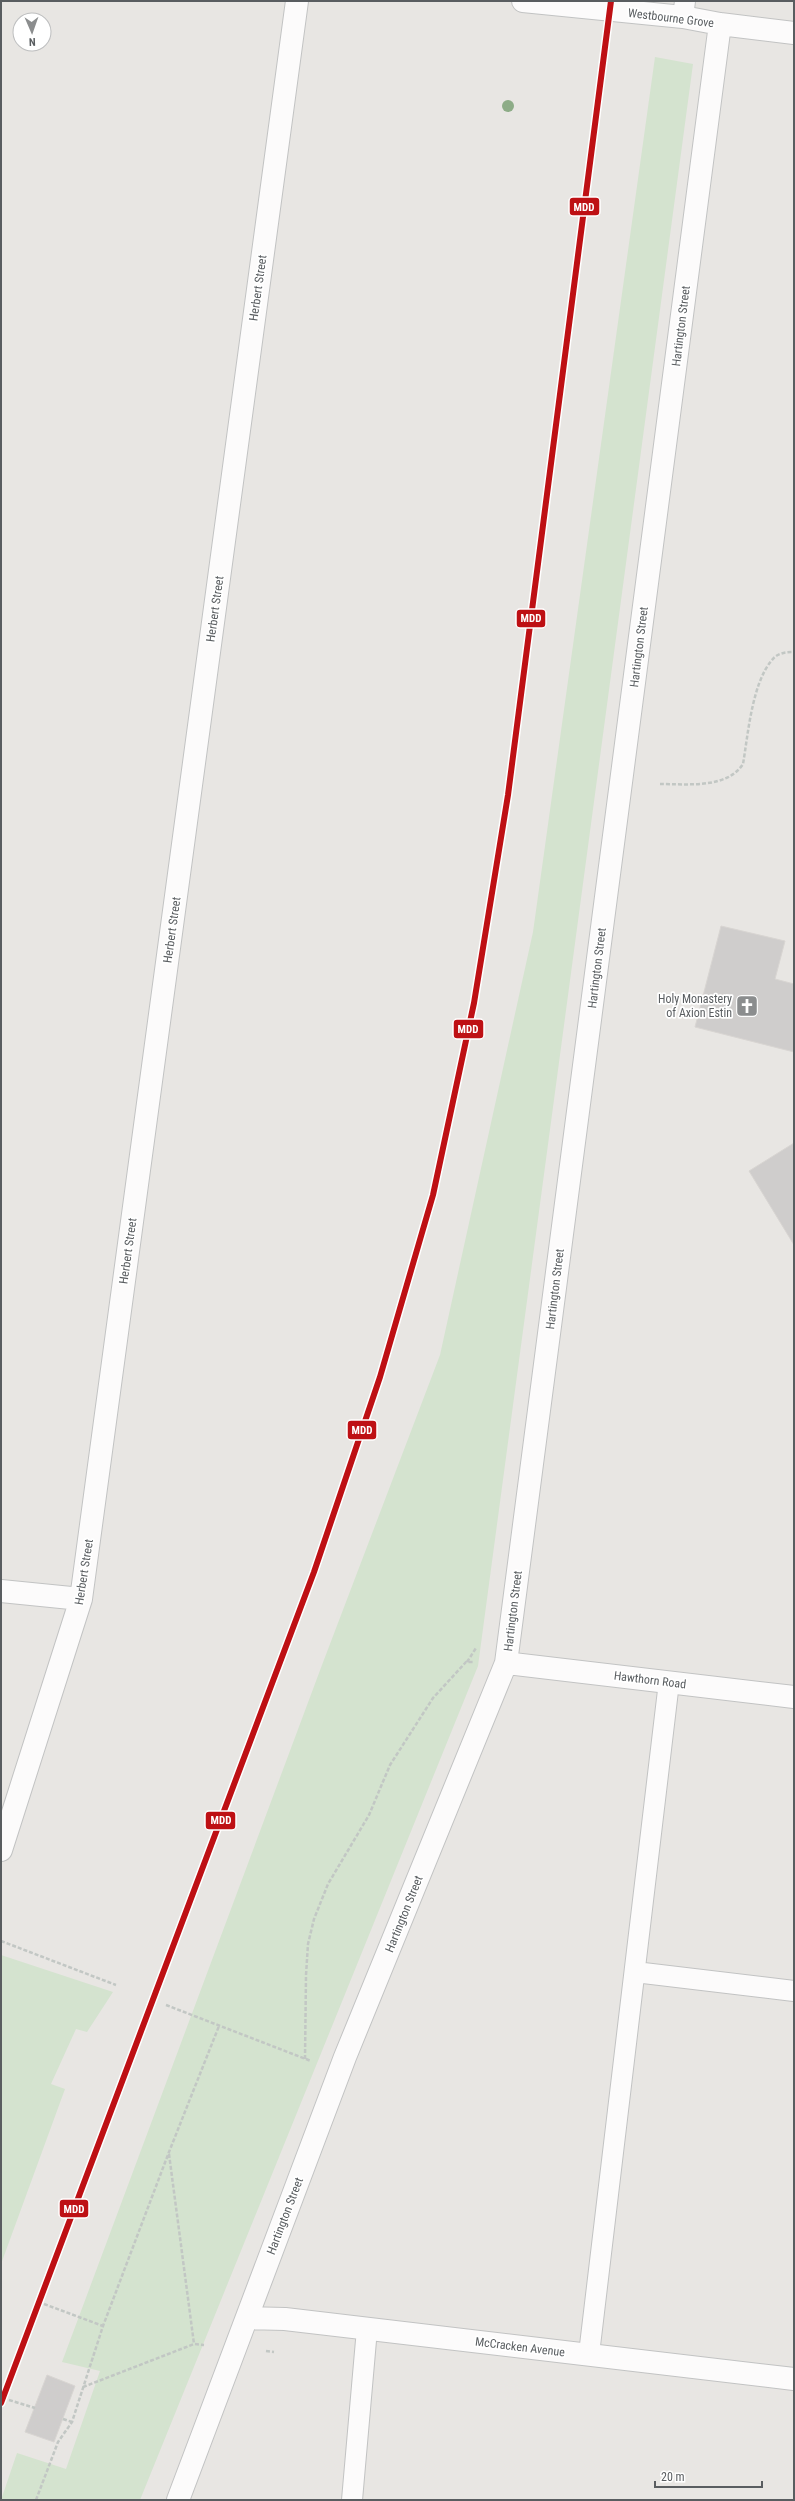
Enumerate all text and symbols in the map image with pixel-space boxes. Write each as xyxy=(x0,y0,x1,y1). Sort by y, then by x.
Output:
street label: Westbourne Grove xyxy=(627,6,715,30)
north arrow xyxy=(12,12,52,52)
text: N xyxy=(28,35,36,48)
line badge: MDD xyxy=(569,197,600,216)
text: MDD xyxy=(574,201,594,214)
street label: Herbert Street xyxy=(246,254,270,322)
street label: Hartington Street xyxy=(669,284,693,367)
street label: Herbert Street xyxy=(203,575,227,643)
street label: Hartington Street xyxy=(627,605,651,688)
line badge: MDD xyxy=(516,609,546,628)
text: MDD xyxy=(521,612,541,625)
street label: Herbert Street xyxy=(160,896,184,964)
street label: Hartington Street xyxy=(585,926,609,1009)
place label: Holy Monastery of Axion Estin xyxy=(658,992,732,1020)
church icon: Holy Monastery of Axion Estin xyxy=(734,993,760,1019)
line badge: MDD xyxy=(453,1019,484,1039)
text: MDD xyxy=(458,1023,478,1036)
street label: Herbert Street xyxy=(116,1217,140,1285)
street label: Hartington Street xyxy=(543,1247,567,1330)
line badge: MDD xyxy=(347,1420,377,1440)
text: MDD xyxy=(352,1424,372,1437)
street label: Herbert Street xyxy=(72,1538,96,1606)
street label: Hartington Street xyxy=(501,1569,525,1652)
street label: Hawthorn Road xyxy=(613,1669,687,1691)
line badge: MDD xyxy=(205,1811,236,1830)
text: MDD xyxy=(211,1814,231,1827)
street label: Hartington Street xyxy=(382,1873,426,1954)
street label: Hartington Street xyxy=(264,2175,306,2256)
line badge: MDD xyxy=(59,2199,89,2218)
text: MDD xyxy=(64,2203,84,2216)
street label: McCracken Avenue xyxy=(474,2335,566,2359)
scale bar xyxy=(655,2463,762,2489)
text: 20 m xyxy=(661,2470,685,2484)

